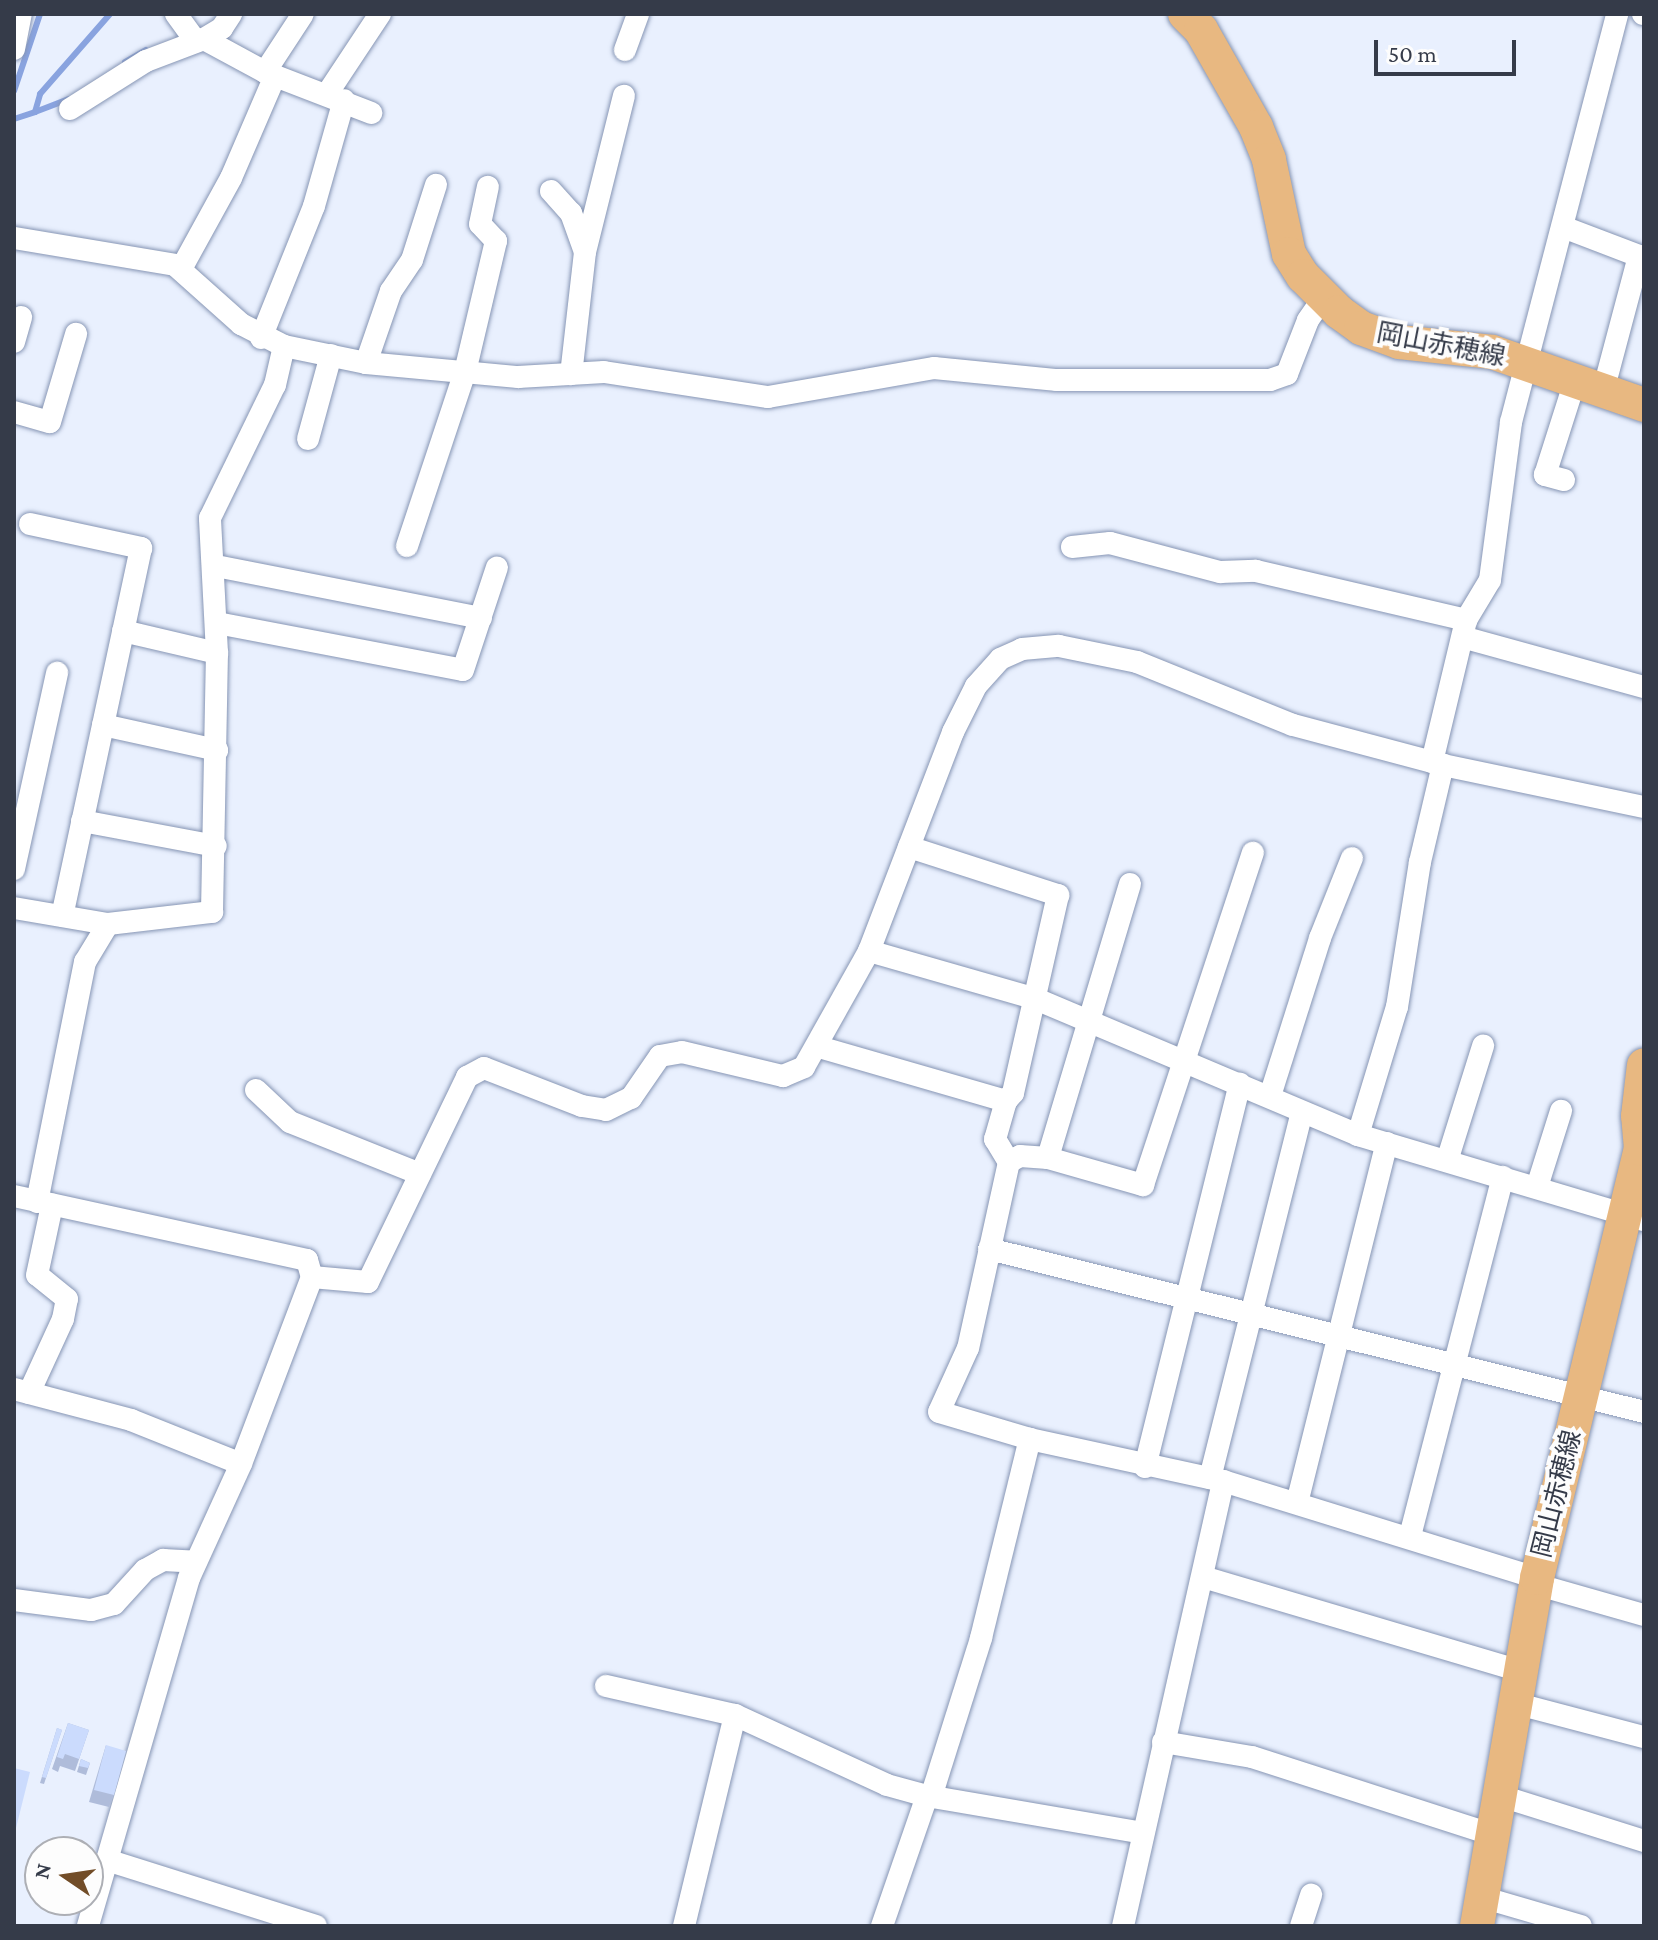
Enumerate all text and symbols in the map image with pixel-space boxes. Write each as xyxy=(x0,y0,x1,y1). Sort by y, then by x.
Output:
scale bar xyxy=(1378,24,1520,74)
text: 50 m xyxy=(1388,40,1437,67)
street label: 岡山赤穂線 xyxy=(1374,317,1508,373)
street label: 岡山赤穂線 xyxy=(1526,1427,1588,1561)
north arrow xyxy=(24,1836,104,1916)
text: N xyxy=(28,1861,56,1881)

